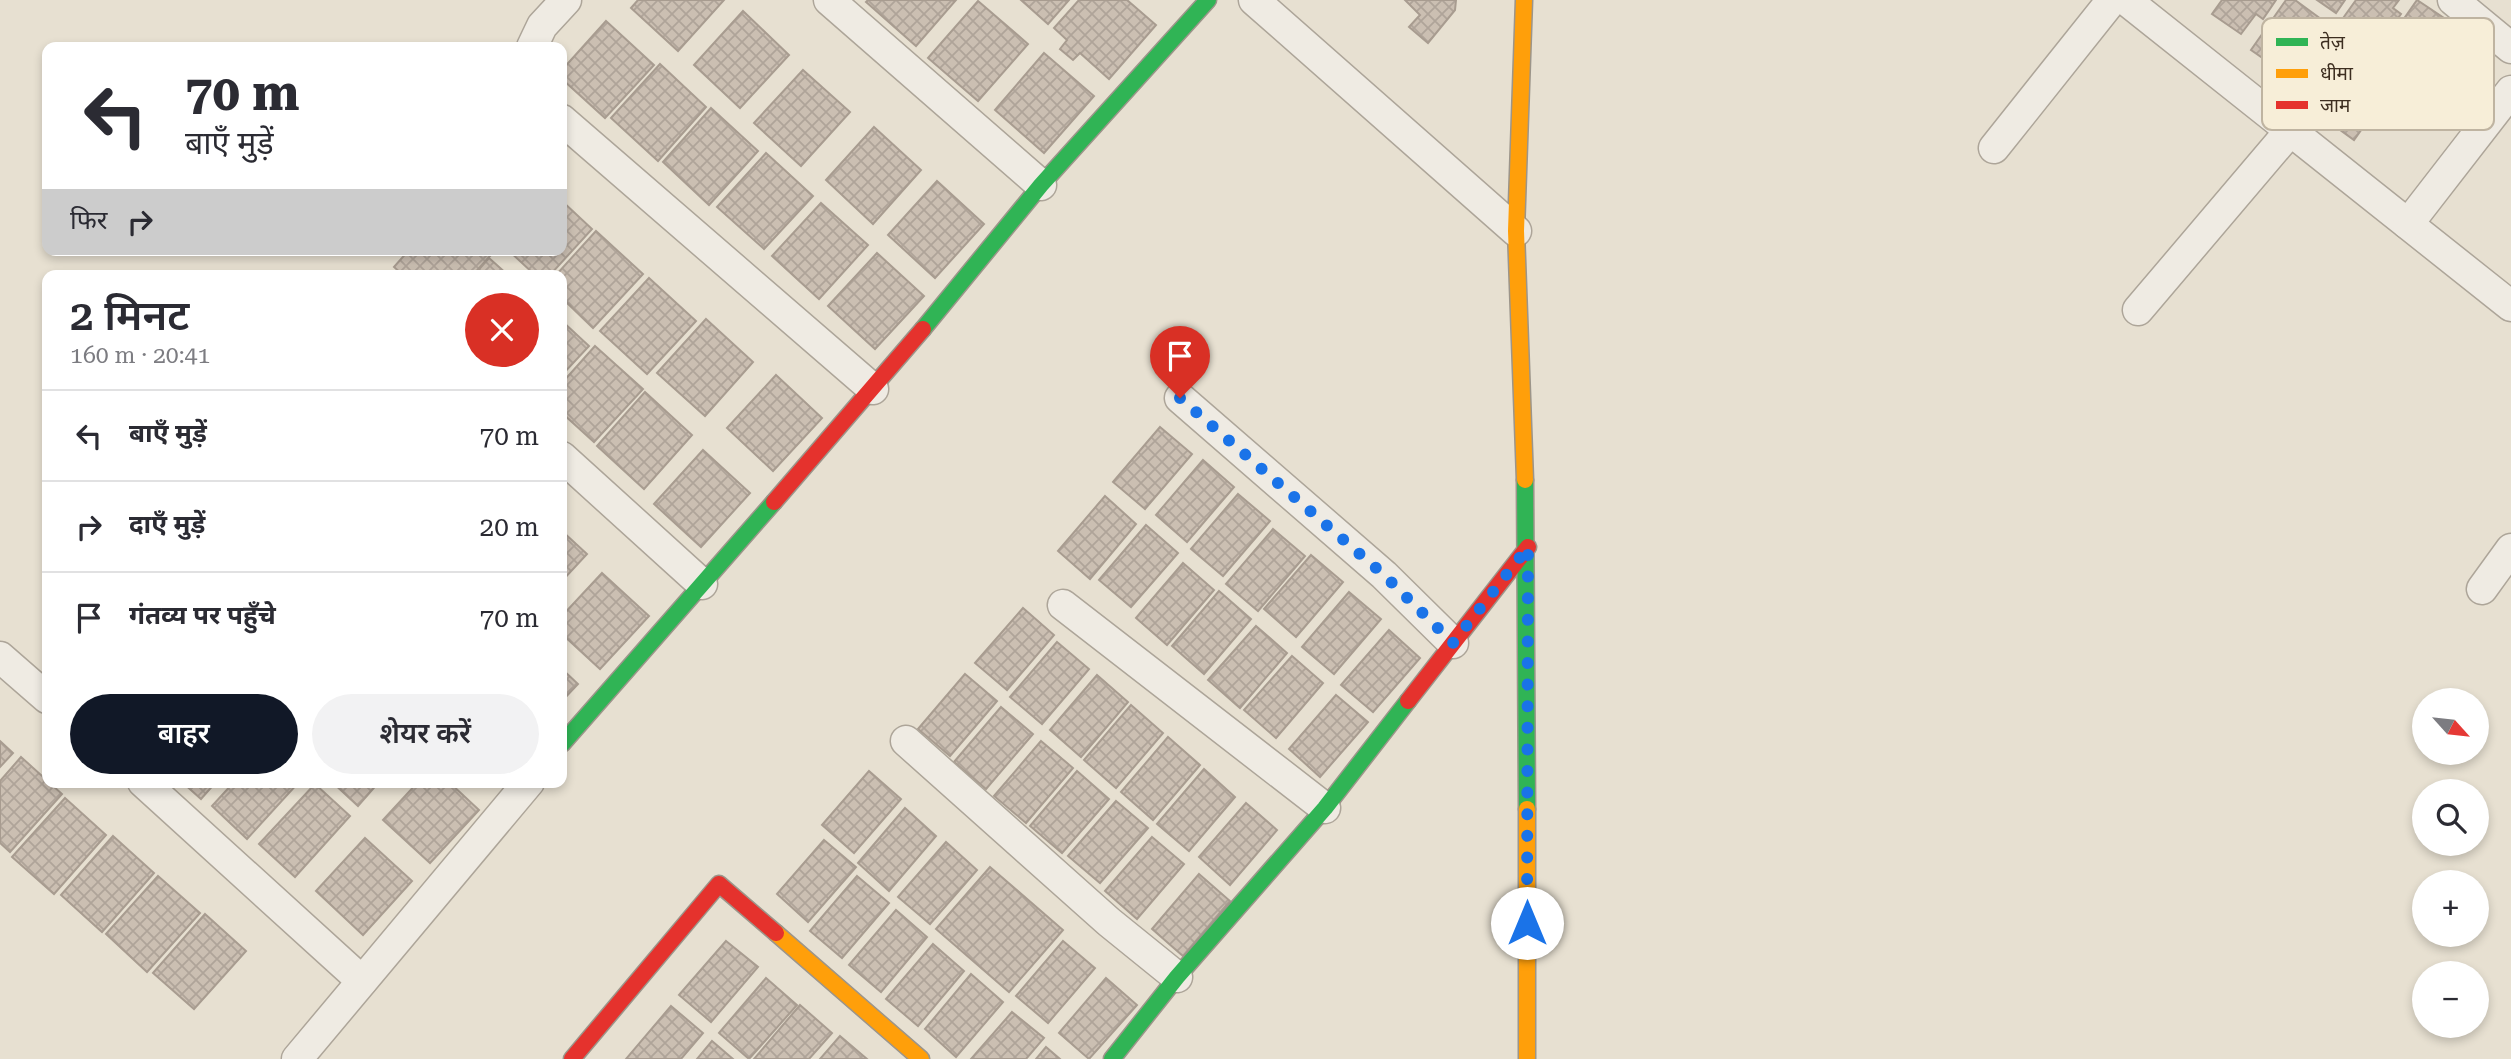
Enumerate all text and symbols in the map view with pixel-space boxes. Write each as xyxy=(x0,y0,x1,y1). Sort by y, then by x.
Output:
legend xyxy=(2262,18,2494,130)
text: तेज़ xyxy=(2320,31,2346,54)
text: धीमा xyxy=(2320,62,2354,85)
text: 70 m xyxy=(185,65,300,122)
icon: left xyxy=(70,70,161,161)
text: जाम xyxy=(2320,94,2351,117)
text: बाएँ मुड़ें xyxy=(185,124,274,162)
icon: right xyxy=(121,203,159,241)
text: फिर xyxy=(70,205,107,235)
text: 2 मिनट xyxy=(70,291,189,340)
button: close xyxy=(465,293,539,367)
pin xyxy=(1150,326,1210,398)
icon: arrive xyxy=(1161,337,1199,375)
text: 160 m · 20:41 xyxy=(70,342,210,369)
icon: left xyxy=(70,417,108,455)
text: बाएँ मुड़ें xyxy=(129,418,207,448)
text: 70 m xyxy=(480,421,539,451)
icon: right xyxy=(70,508,108,546)
text: दाएँ मुड़ें xyxy=(129,509,205,539)
text: 20 m xyxy=(480,512,539,542)
icon: arrive xyxy=(70,599,108,637)
text: गंतव्य पर पहुँचे xyxy=(129,600,276,630)
text: 70 m xyxy=(480,603,539,633)
north arrow xyxy=(2412,688,2488,765)
map controls xyxy=(2412,688,2489,1038)
button: बाहर xyxy=(70,694,298,774)
button: शेयर करें xyxy=(312,694,539,774)
button: search xyxy=(2412,779,2489,856)
button: + xyxy=(2412,870,2489,947)
position arrow xyxy=(1490,886,1564,960)
button: − xyxy=(2412,961,2489,1038)

